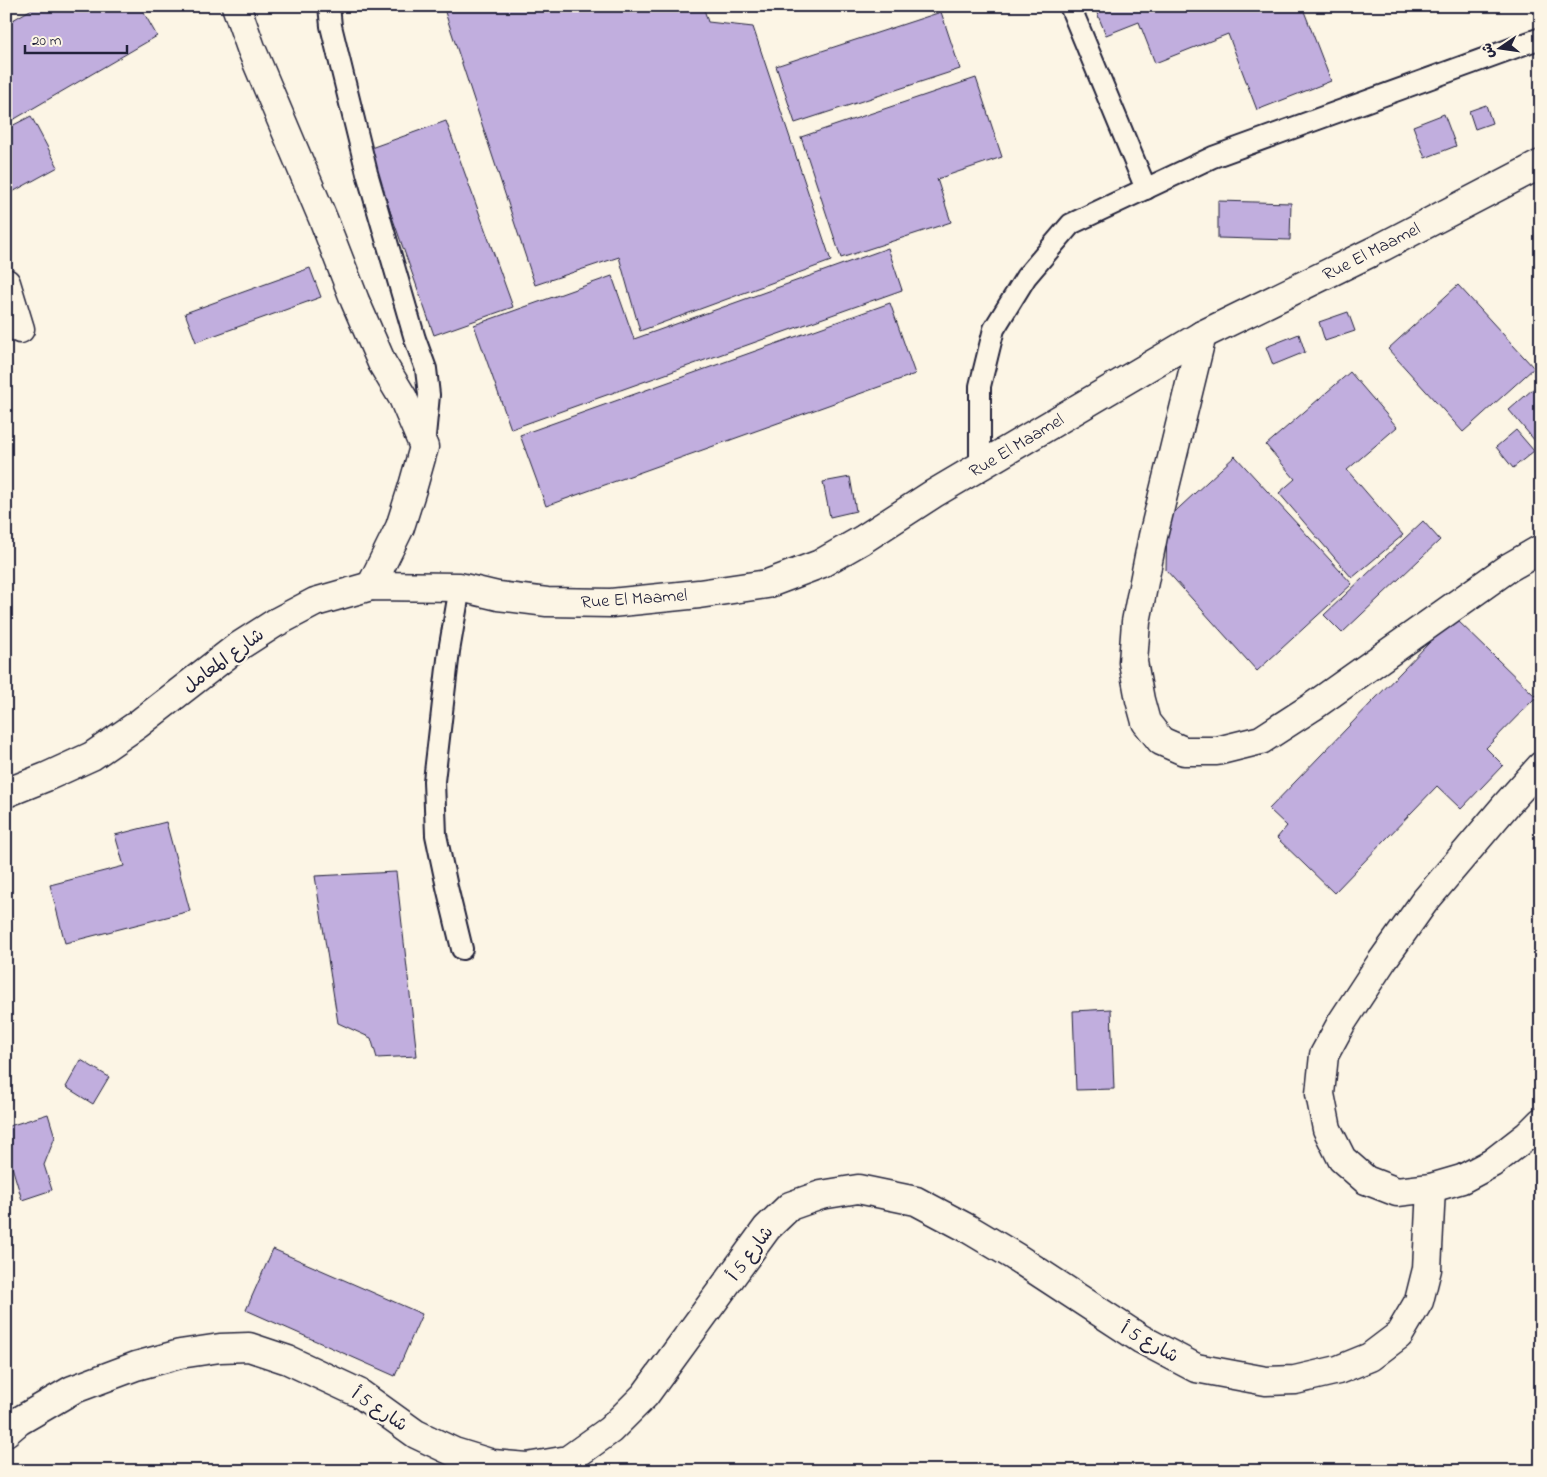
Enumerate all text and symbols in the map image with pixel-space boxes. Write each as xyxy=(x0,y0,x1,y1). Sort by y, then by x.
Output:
scale bar xyxy=(25,22,128,54)
north arrow xyxy=(1474,22,1524,72)
text: 20 m xyxy=(32,30,62,52)
text: ش xyxy=(1477,41,1501,60)
street label: Rue El Maamel xyxy=(1319,217,1425,289)
street label: Rue El Maamel xyxy=(965,408,1069,485)
street label: Rue El Maamel xyxy=(580,583,688,617)
street label: شارع المعامل xyxy=(178,623,270,700)
street label: شارع 5 أ xyxy=(722,1221,781,1287)
street label: شارع 5 أ xyxy=(1115,1317,1183,1370)
street label: شارع 5 أ xyxy=(346,1382,412,1439)

